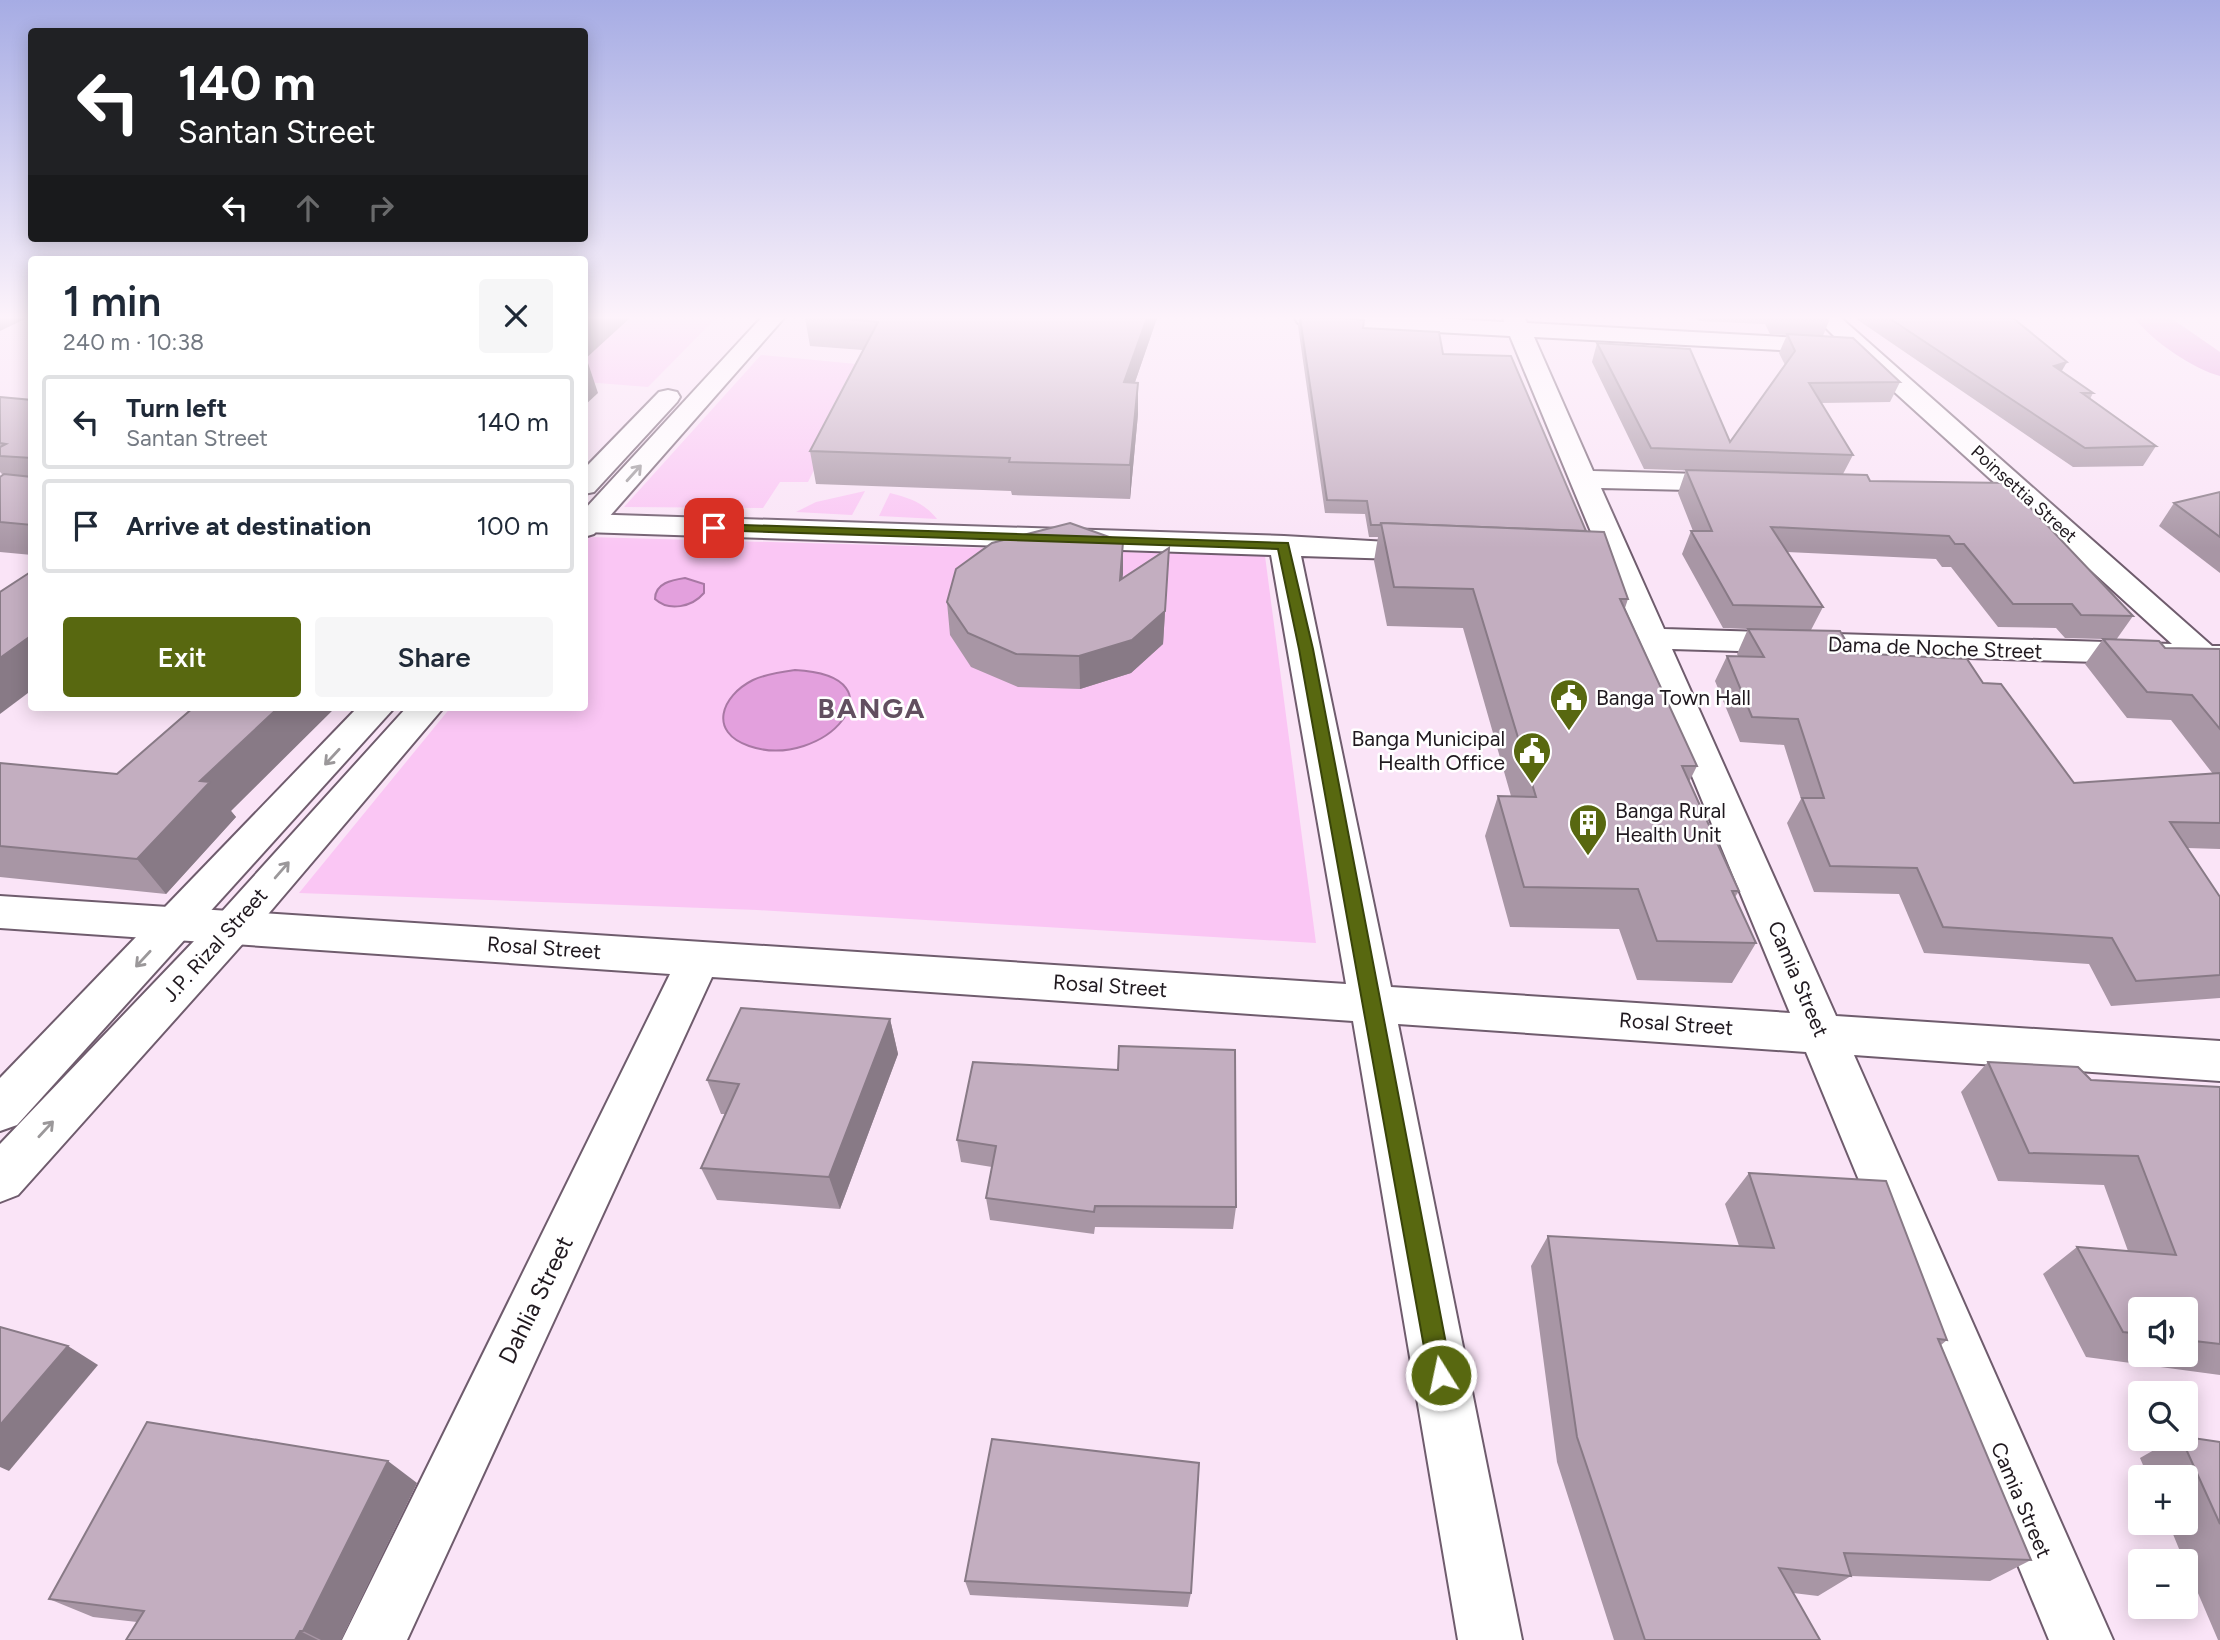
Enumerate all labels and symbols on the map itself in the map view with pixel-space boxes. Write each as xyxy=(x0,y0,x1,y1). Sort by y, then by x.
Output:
street label: Poinsettia Street xyxy=(1967,441,2082,547)
one-way arrow xyxy=(626,464,642,482)
pin xyxy=(684,498,744,558)
street label: Dama de Noche Street xyxy=(1827,631,2043,664)
public building icon: Banga Town Hall xyxy=(1548,677,1590,732)
place label: Banga Town Hall xyxy=(1596,685,1751,710)
district label: BANGA xyxy=(818,691,926,725)
place label: Banga Municipal Health Office xyxy=(1351,726,1505,775)
public building icon: Banga Municipal Health Office xyxy=(1511,730,1553,785)
one-way arrow xyxy=(324,748,340,766)
place label: Banga Rural Health Unit xyxy=(1615,798,1726,847)
building icon: Banga Rural Health Unit xyxy=(1567,802,1609,857)
one-way arrow xyxy=(274,862,290,880)
street label: J.P. Rizal Street xyxy=(157,883,272,1007)
street label: Camia Street xyxy=(1763,917,1834,1040)
street label: Rosal Street xyxy=(486,931,602,964)
one-way arrow xyxy=(135,950,151,968)
street label: Rosal Street xyxy=(1052,969,1168,1002)
street label: Rosal Street xyxy=(1618,1007,1734,1040)
one-way arrow xyxy=(38,1120,54,1138)
street label: Dahlia Street xyxy=(492,1231,579,1368)
position arrow xyxy=(1404,1338,1478,1412)
street label: Camia Street xyxy=(1986,1438,2057,1561)

